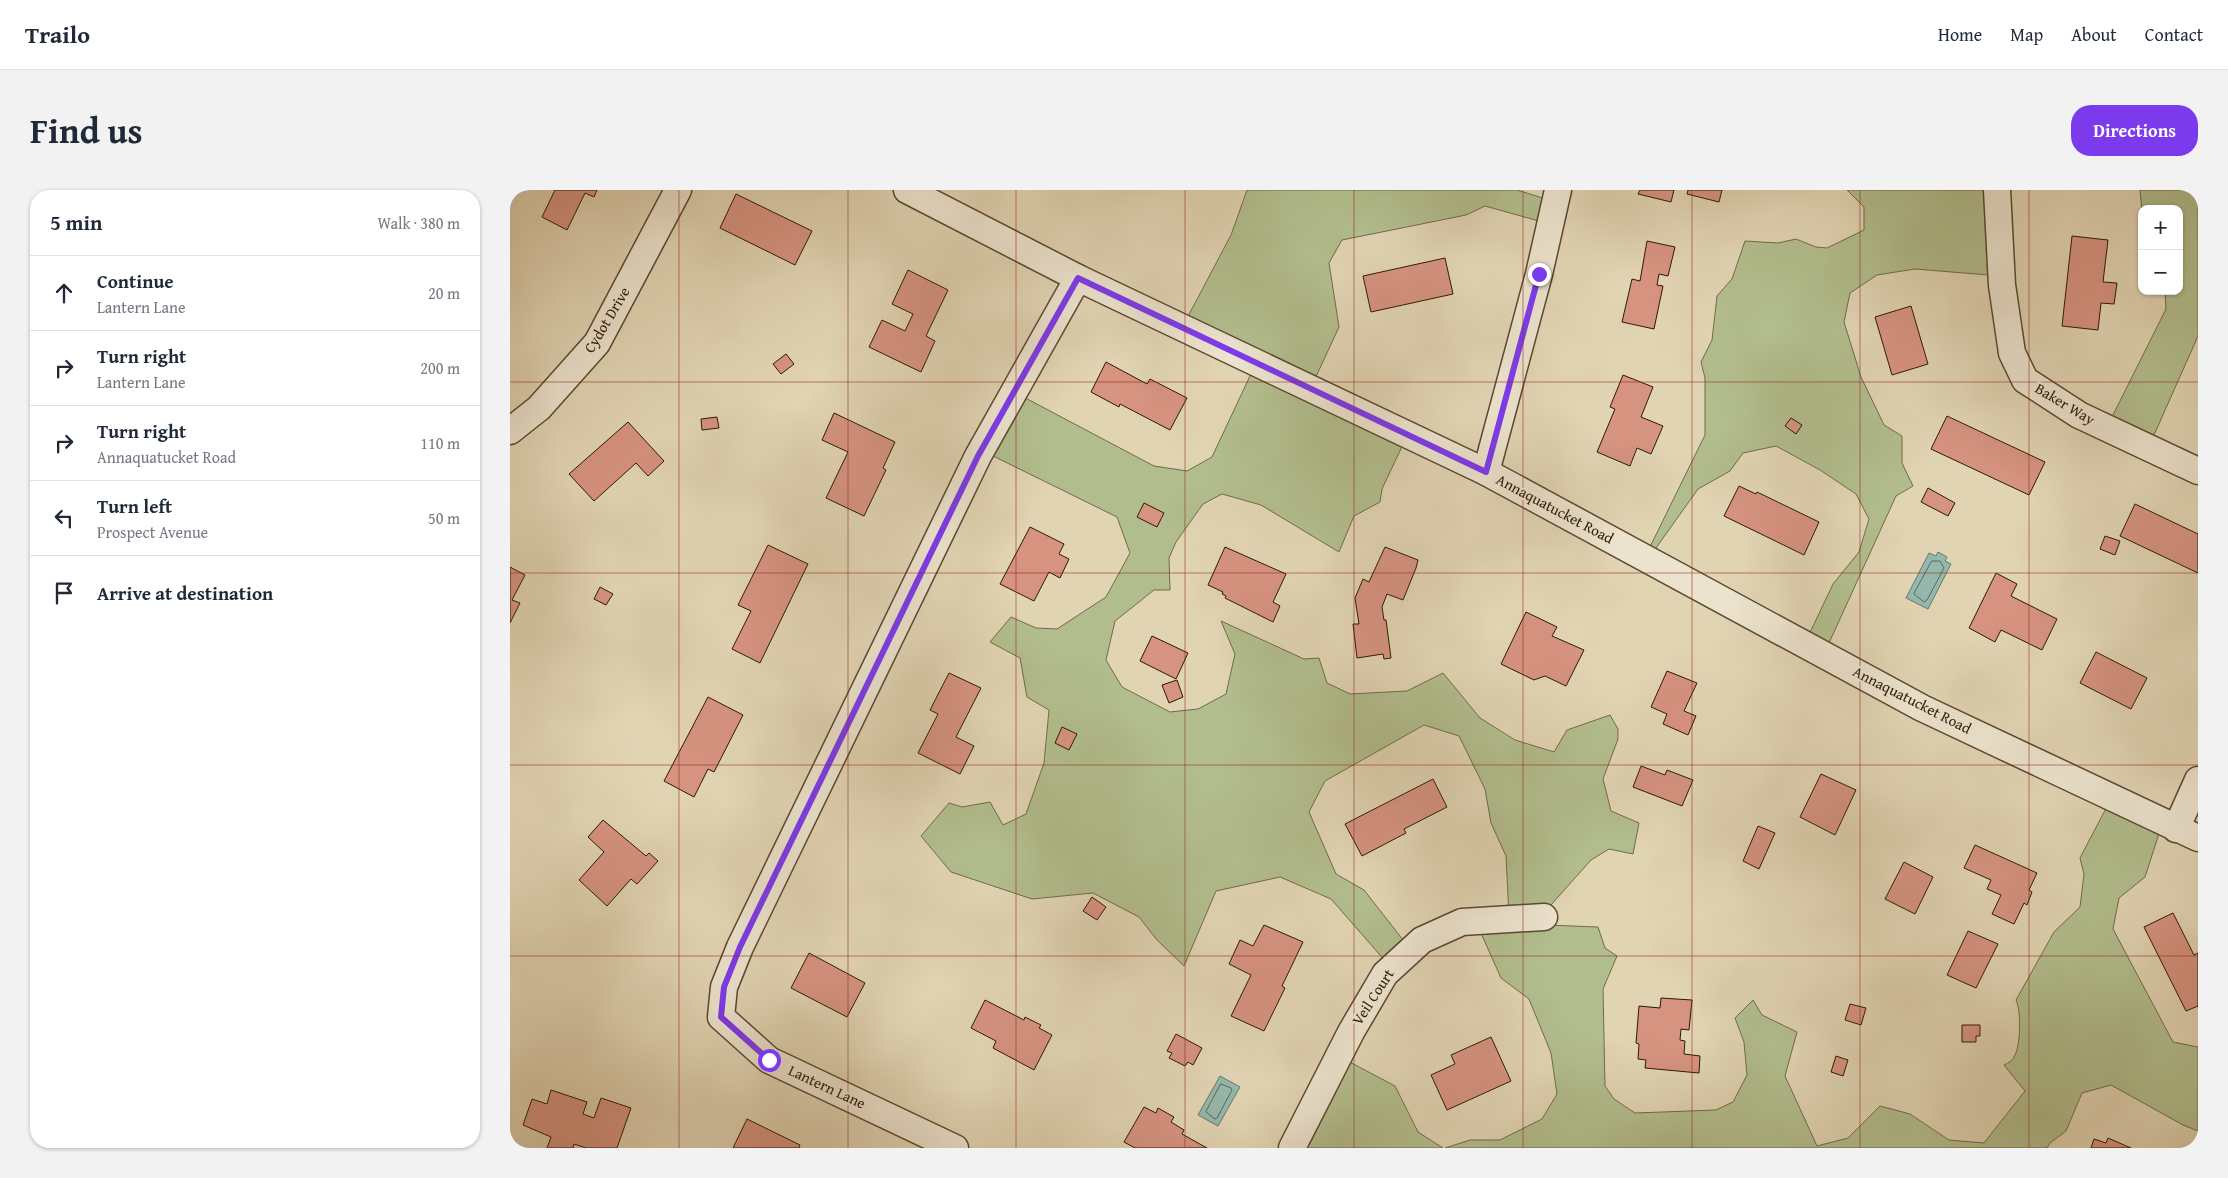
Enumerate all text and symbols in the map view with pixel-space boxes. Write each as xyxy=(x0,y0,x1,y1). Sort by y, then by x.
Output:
text: Trailo xyxy=(25,17,90,52)
text: Home xyxy=(1938,21,1982,48)
text: Map xyxy=(2010,21,2043,48)
text: About xyxy=(2071,21,2117,48)
text: Contact xyxy=(2145,21,2203,48)
text: Find us xyxy=(30,105,143,156)
button: Directions xyxy=(2071,105,2198,156)
map controls xyxy=(2138,205,2183,295)
button: + xyxy=(2138,205,2183,250)
text: 5 min xyxy=(50,207,102,238)
text: Walk · 380 m xyxy=(377,211,460,235)
button: − xyxy=(2138,250,2183,295)
route end xyxy=(1528,263,1551,286)
text: Continue xyxy=(97,267,174,295)
icon: ahead xyxy=(50,279,78,307)
text: 20 m xyxy=(428,281,460,305)
street label: Cydot Drive xyxy=(579,283,635,357)
text: Lantern Lane xyxy=(97,295,185,319)
text: Turn right xyxy=(97,342,186,370)
icon: right xyxy=(50,354,78,382)
text: 200 m xyxy=(420,356,460,380)
text: Lantern Lane xyxy=(97,370,185,394)
street label: Baker Way xyxy=(2031,378,2099,430)
text: Turn right xyxy=(97,417,186,445)
icon: right xyxy=(50,429,78,457)
text: 110 m xyxy=(420,431,460,455)
text: Annaquatucket Road xyxy=(97,445,236,469)
street label: Annaquatucket Road xyxy=(1493,469,1618,548)
text: Turn left xyxy=(97,492,172,520)
icon: left xyxy=(50,504,78,532)
text: 50 m xyxy=(428,506,460,530)
text: Prospect Avenue xyxy=(97,520,208,544)
icon: arrive xyxy=(50,579,78,607)
text: Arrive at destination xyxy=(97,579,273,607)
street label: Annaquatucket Road xyxy=(1849,661,1975,738)
street label: Veil Court xyxy=(1347,964,1399,1029)
route start xyxy=(758,1049,781,1072)
street label: Lantern Lane xyxy=(785,1060,869,1114)

